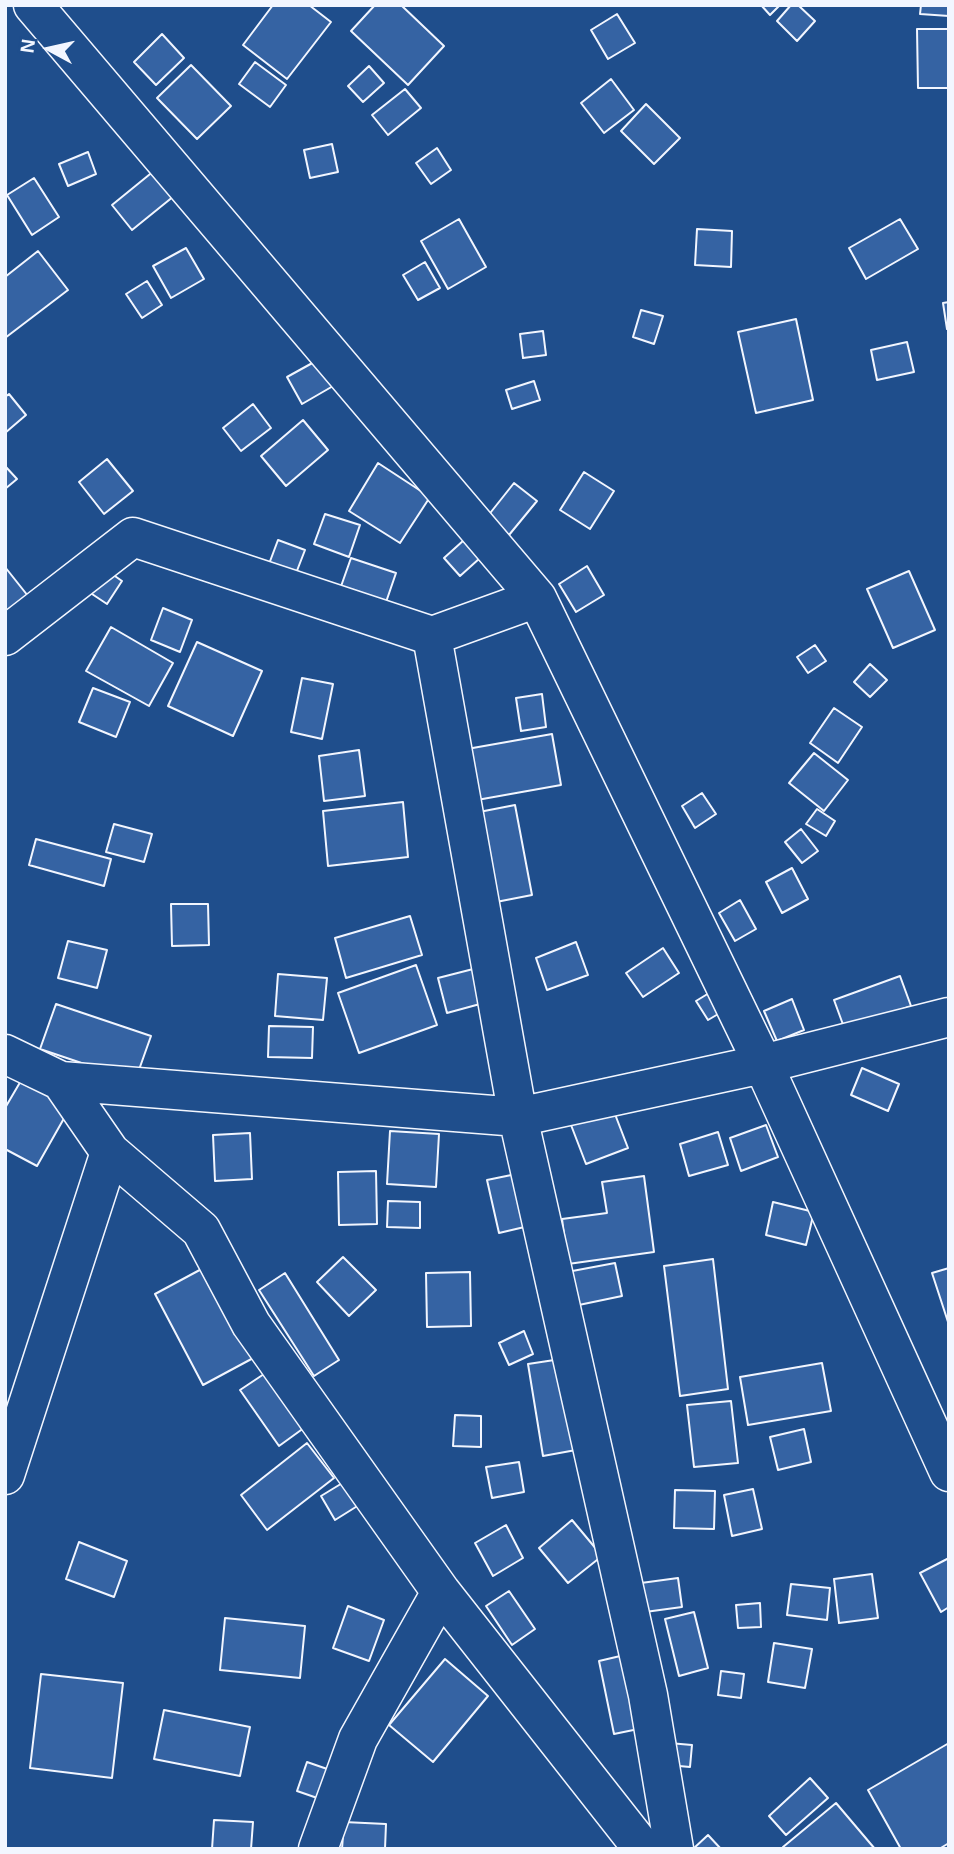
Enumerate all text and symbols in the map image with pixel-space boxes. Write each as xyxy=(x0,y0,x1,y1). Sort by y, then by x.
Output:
north arrow xyxy=(14,14,84,84)
text: N xyxy=(16,38,39,54)

